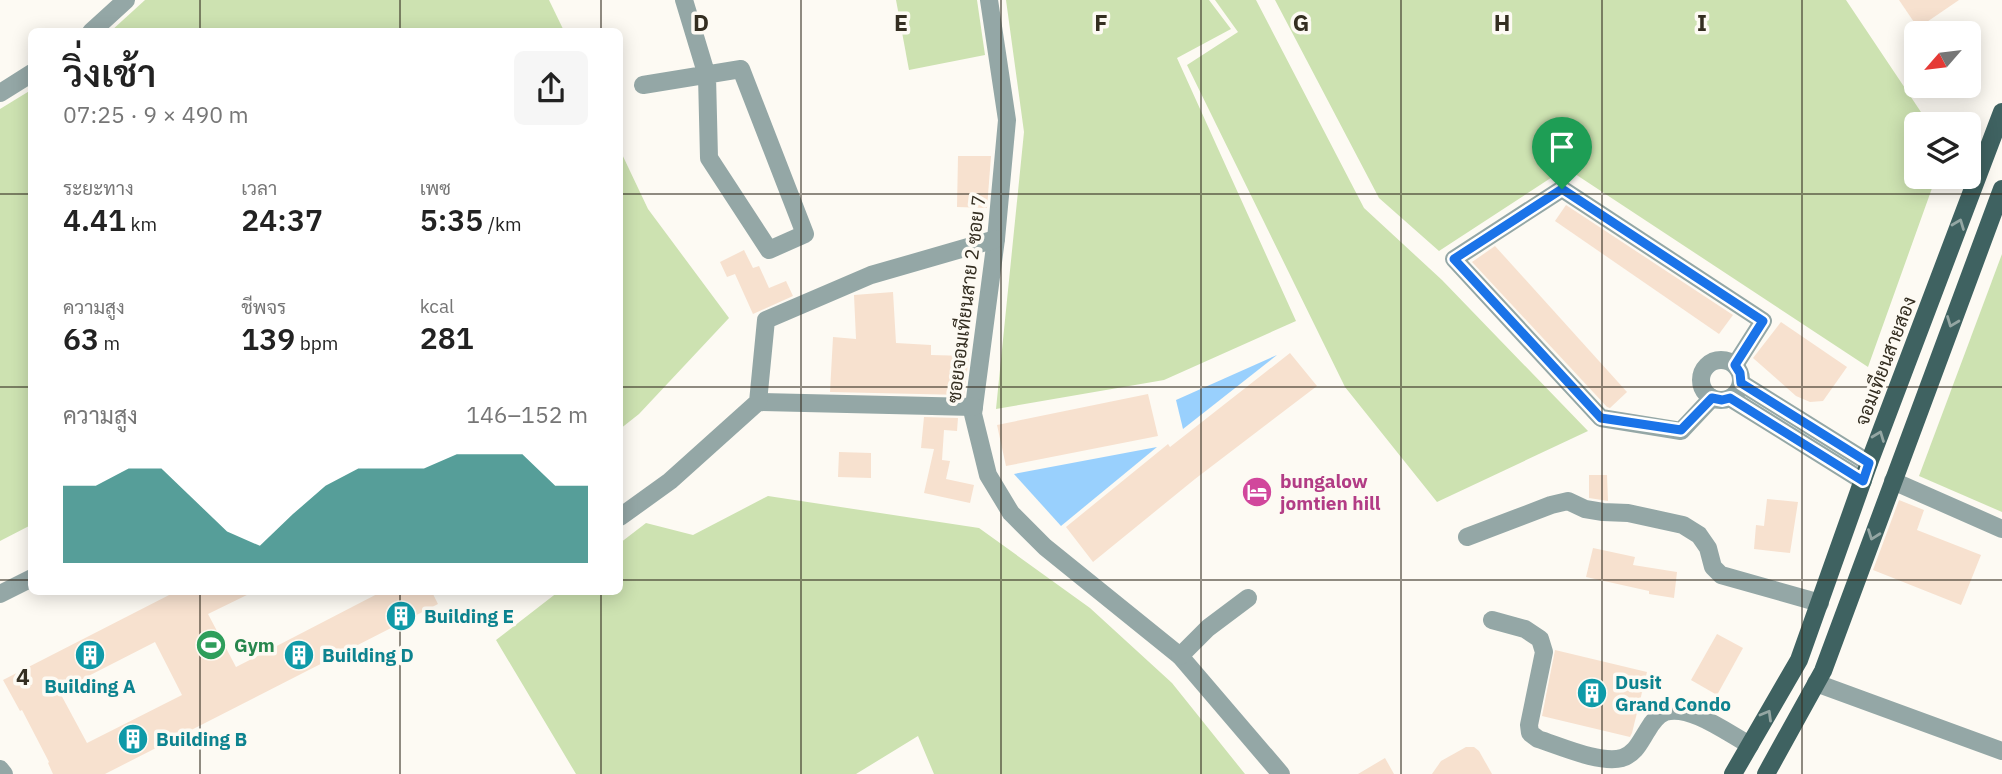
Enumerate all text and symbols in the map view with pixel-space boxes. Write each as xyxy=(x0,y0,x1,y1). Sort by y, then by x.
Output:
text: D xyxy=(693,7,709,37)
text: E xyxy=(894,7,908,37)
text: F xyxy=(1094,7,1108,37)
text: G xyxy=(1293,7,1309,37)
text: H xyxy=(1494,7,1510,37)
text: I xyxy=(1697,7,1707,37)
north arrow xyxy=(1904,21,1981,98)
map controls xyxy=(1904,21,1981,189)
text: วิ่งเช้า xyxy=(63,48,156,97)
button: share xyxy=(514,51,588,125)
text: 07:25 · 9 × 490 m xyxy=(63,99,249,129)
button: layers xyxy=(1904,112,1981,189)
pin xyxy=(1532,117,1592,189)
icon: arrive xyxy=(1543,128,1581,166)
text: ระยะทาง xyxy=(63,176,134,200)
text: เวลา xyxy=(241,176,277,200)
text: เพซ xyxy=(420,176,451,200)
street label: ซอยจอมเทียนสาย 2 ซอย 7 xyxy=(941,194,991,404)
text: 4.41 xyxy=(63,200,126,239)
text: 24:37 xyxy=(241,200,323,239)
text: 5:35 xyxy=(420,200,483,239)
text: km xyxy=(126,212,157,236)
text: /km xyxy=(483,212,522,236)
one-way arrow xyxy=(1951,218,1965,230)
street label: จอมเทียนสายสอง xyxy=(1849,293,1921,429)
text: kcal xyxy=(420,294,454,318)
text: ความสูง xyxy=(63,295,125,319)
text: ชีพจร xyxy=(241,295,286,319)
one-way arrow xyxy=(1947,315,1961,327)
text: 281 xyxy=(420,318,474,357)
text: 63 xyxy=(63,319,99,358)
text: 139 xyxy=(241,319,295,358)
text: m xyxy=(99,331,120,355)
text: bpm xyxy=(295,331,338,355)
text: 146–152 m xyxy=(466,399,588,429)
text: ความสูง xyxy=(63,400,138,430)
one-way arrow xyxy=(1870,431,1884,443)
place label: bungalow jomtien hill xyxy=(1279,469,1381,515)
hotel icon: bungalow jomtien hill xyxy=(1240,475,1274,509)
one-way arrow xyxy=(1867,528,1881,540)
building icon: Building E xyxy=(384,599,418,633)
place label: Building E xyxy=(424,604,514,628)
sports icon: Gym xyxy=(194,628,228,662)
place label: Gym xyxy=(234,633,275,657)
building icon: Building A xyxy=(73,638,107,672)
building icon: Building D xyxy=(282,638,316,672)
place label: Building D xyxy=(322,643,414,667)
text: 4 xyxy=(16,661,30,691)
place label: Dusit Grand Condo xyxy=(1615,670,1731,716)
place label: Building A xyxy=(44,674,136,698)
building icon: Dusit Grand Condo xyxy=(1575,676,1609,710)
one-way arrow xyxy=(1759,710,1772,723)
building icon: Building B xyxy=(116,722,150,756)
place label: Building B xyxy=(156,727,247,751)

